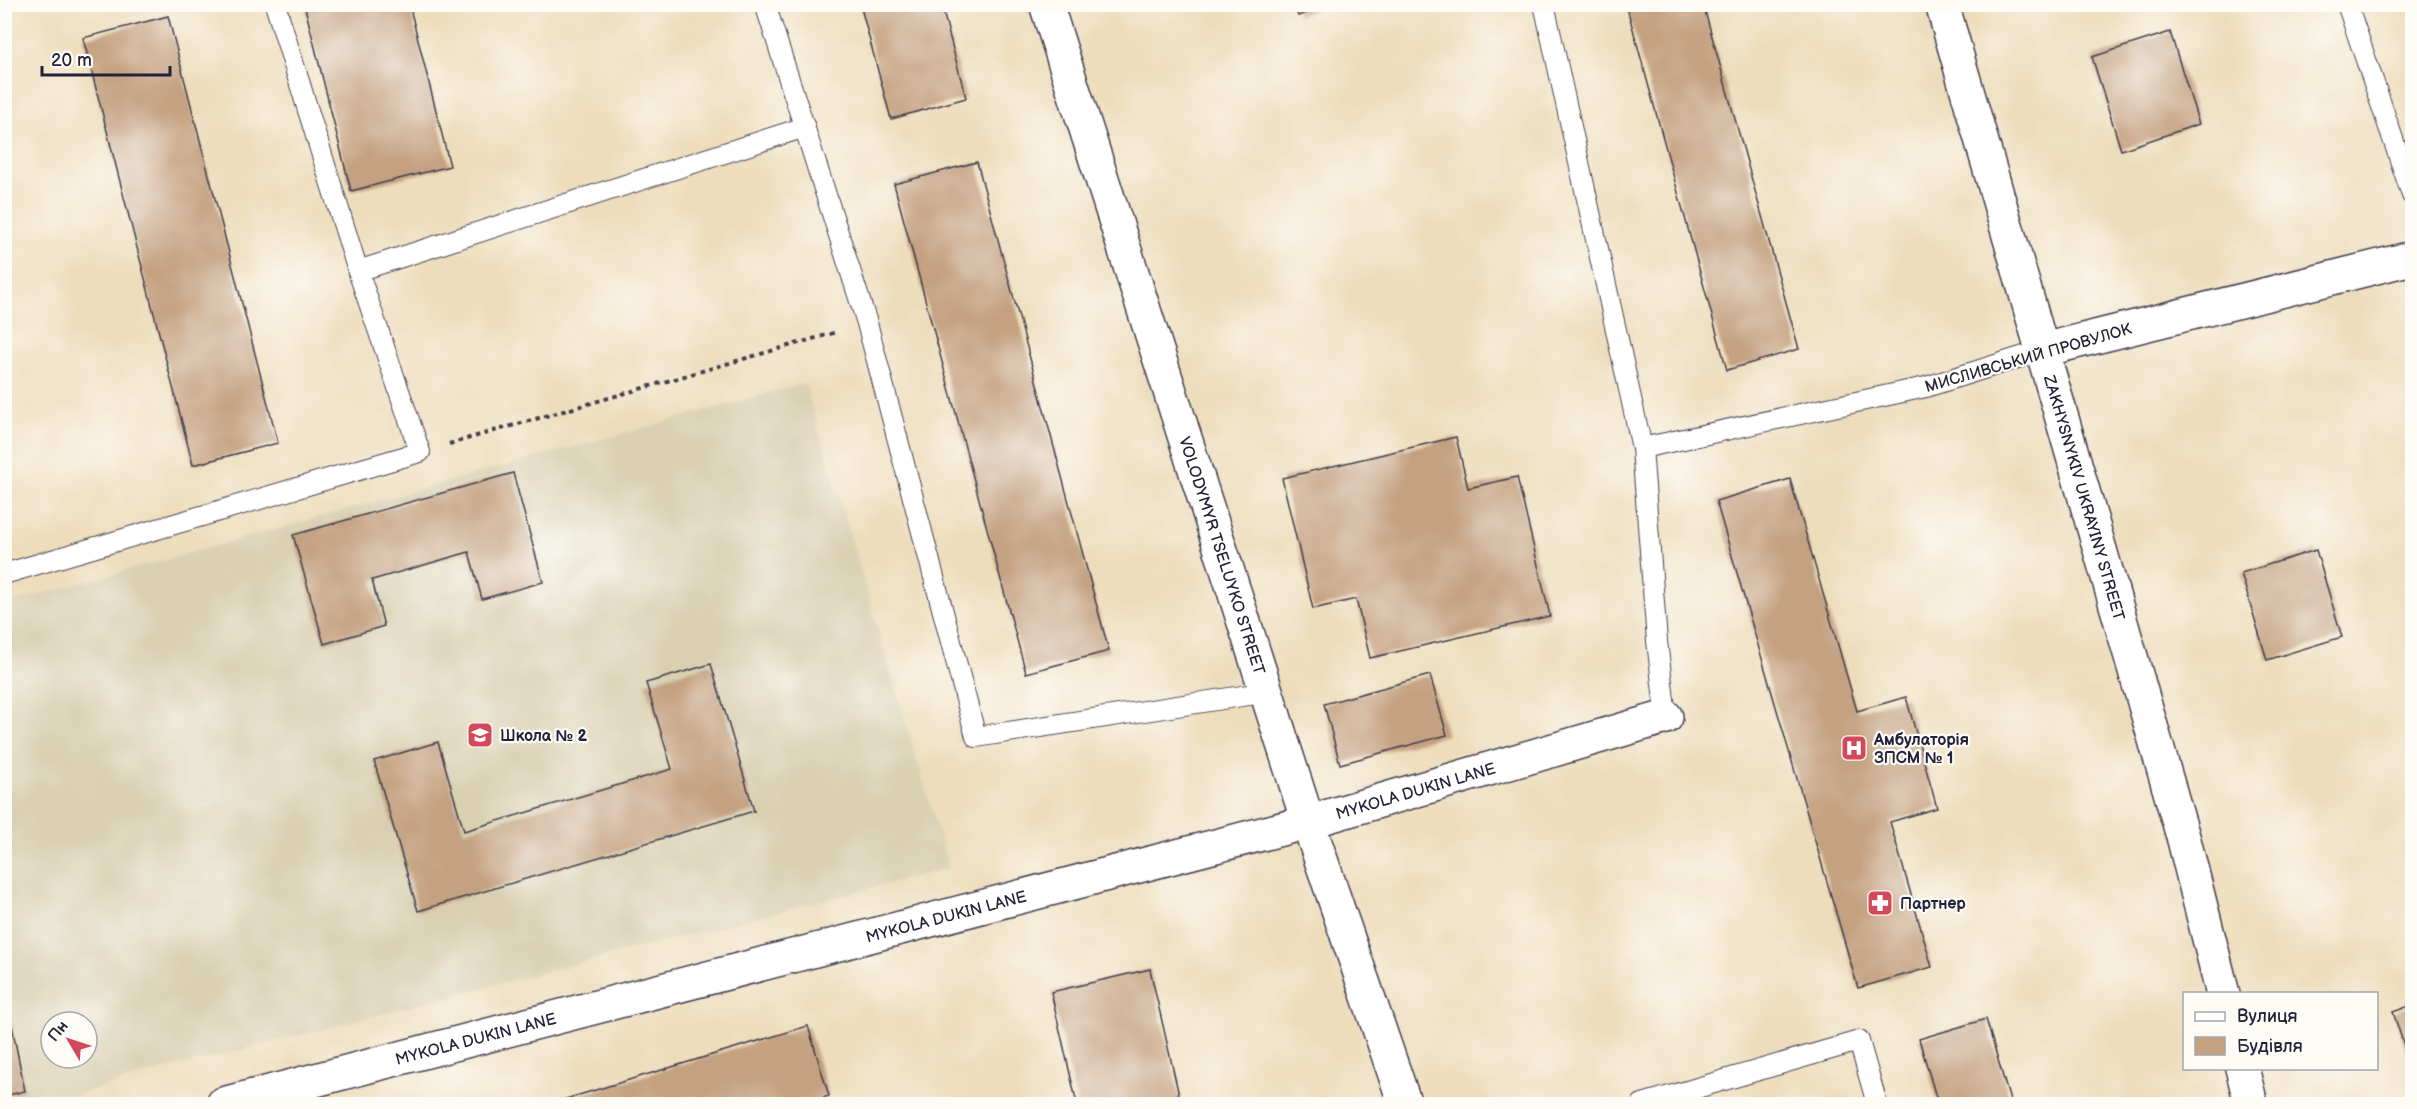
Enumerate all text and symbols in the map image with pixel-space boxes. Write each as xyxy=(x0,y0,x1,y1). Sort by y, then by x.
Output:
scale bar xyxy=(42,39,170,77)
text: 20 m xyxy=(51,50,92,71)
street label: МИСЛИВСЬКИЙ ПРОВУЛОК xyxy=(1923,320,2135,397)
street label: ZAKHYSNYKIV UKRAYINY STREET xyxy=(2039,372,2128,623)
street label: VOLODYMYR TSELUYKO STREET xyxy=(1174,434,1268,678)
school or university icon: Школа № 2 xyxy=(465,720,495,750)
place label: Школа № 2 xyxy=(500,727,588,746)
place label: Амбулаторія ЗПСМ № 1 xyxy=(1873,731,1969,768)
hospital icon: Амбулаторія ЗПСМ № 1 xyxy=(1839,733,1869,763)
street label: MYKOLA DUKIN LANE xyxy=(1334,760,1498,824)
street label: MYKOLA DUKIN LANE xyxy=(864,888,1029,948)
pharmacy icon: Партнер xyxy=(1865,888,1895,918)
place label: Партнер xyxy=(1900,895,1966,914)
legend xyxy=(2183,992,2378,1070)
text: Вулиця xyxy=(2237,1006,2298,1027)
north arrow xyxy=(39,1010,99,1070)
street label: MYKOLA DUKIN LANE xyxy=(394,1010,558,1070)
text: Пн xyxy=(44,1017,73,1046)
text: Будівля xyxy=(2237,1036,2303,1057)

